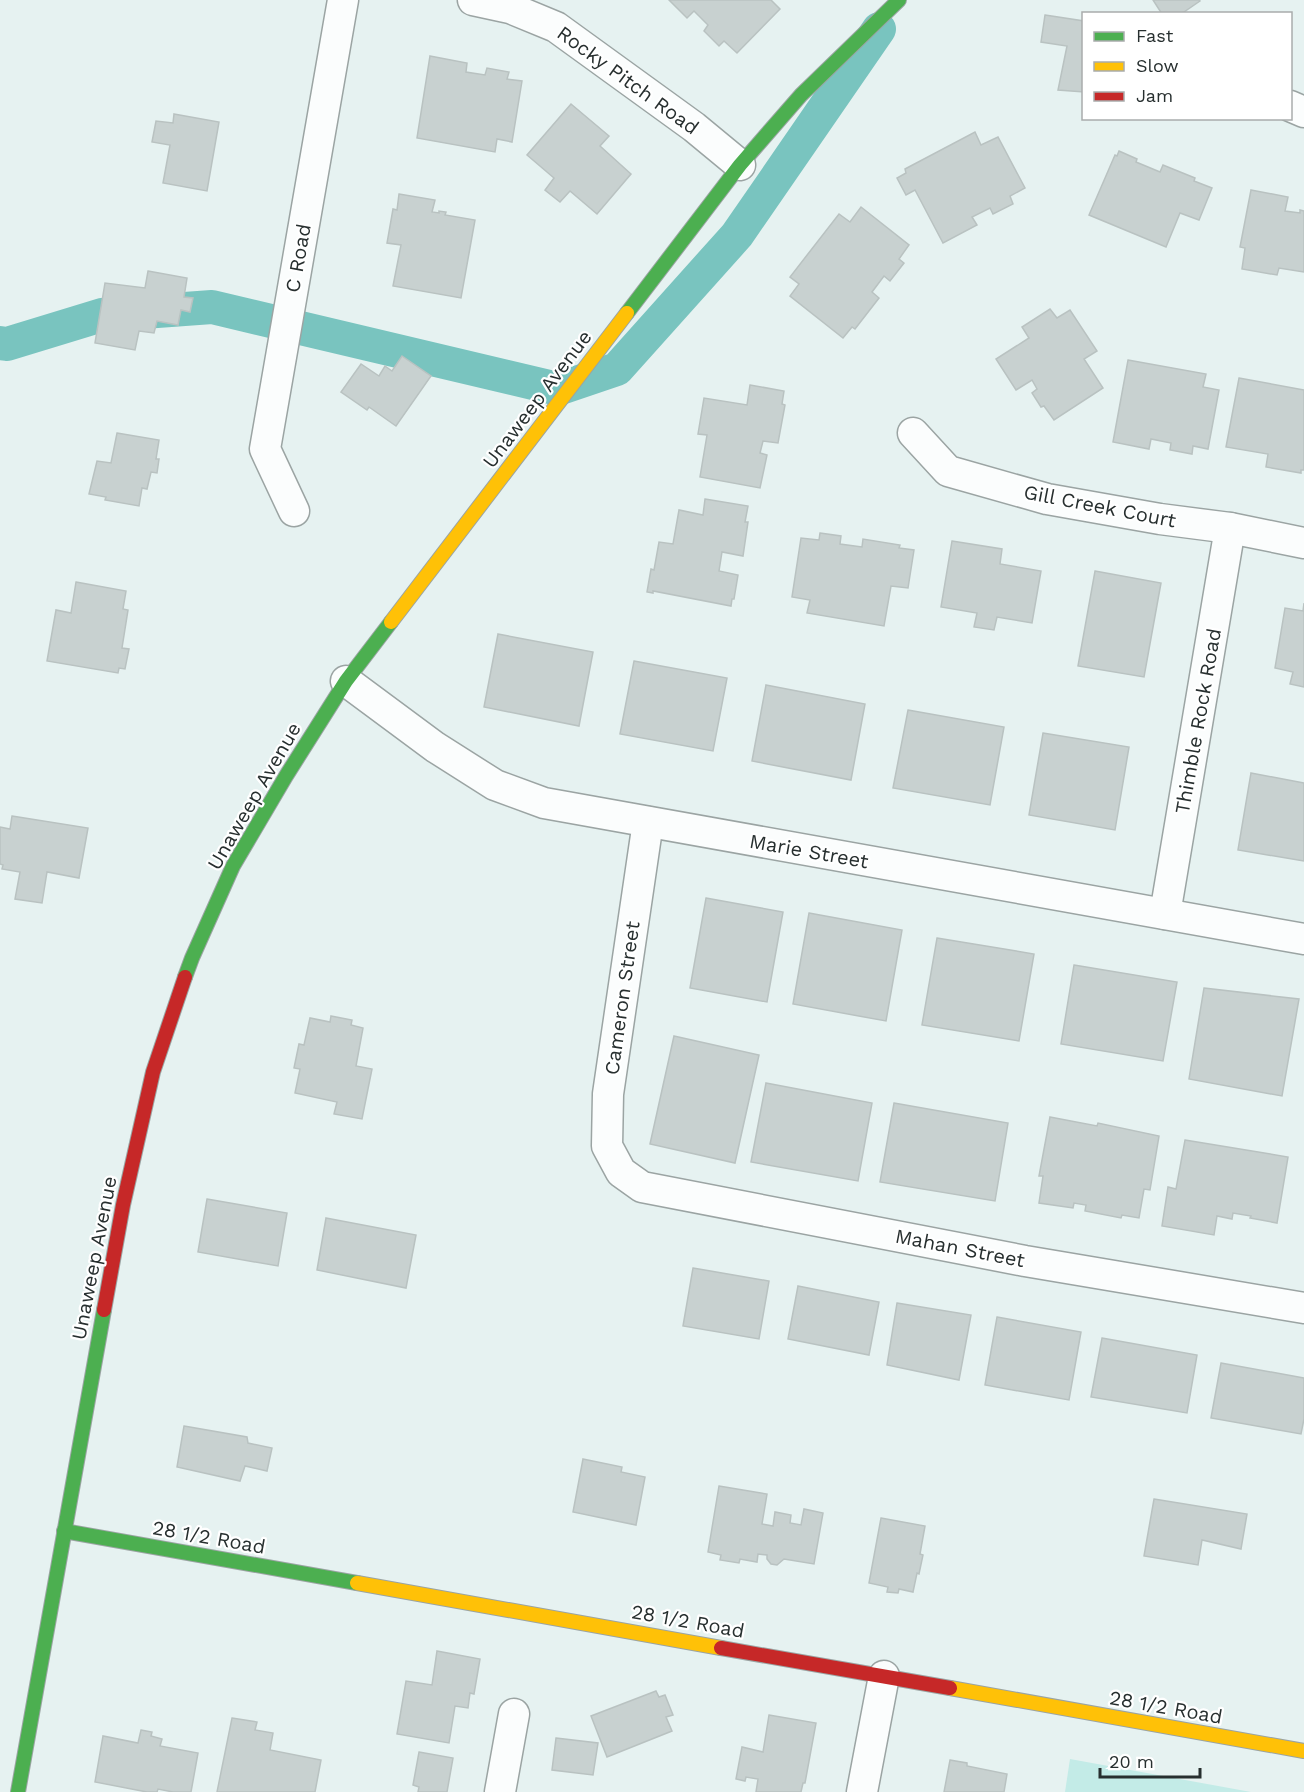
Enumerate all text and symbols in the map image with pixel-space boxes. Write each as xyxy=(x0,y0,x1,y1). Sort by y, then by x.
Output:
legend xyxy=(1082,12,1292,120)
street label: Rocky Pitch Road xyxy=(552,21,704,139)
text: Fast xyxy=(1136,25,1174,46)
text: Slow xyxy=(1136,55,1179,76)
text: Jam xyxy=(1136,85,1173,106)
street label: C Road xyxy=(280,222,316,294)
street label: Unaweep Avenue xyxy=(477,325,597,473)
street label: Gill Creek Court xyxy=(1022,479,1179,533)
street label: Thimble Rock Road xyxy=(1170,626,1226,816)
street label: Unaweep Avenue xyxy=(202,718,306,874)
street label: Marie Street xyxy=(748,829,871,873)
street label: Cameron Street xyxy=(599,919,645,1076)
street label: Unaweep Avenue xyxy=(66,1174,122,1342)
street label: Mahan Street xyxy=(893,1224,1027,1272)
street label: 28 1/2 Road xyxy=(151,1515,267,1559)
street label: 28 1/2 Road xyxy=(630,1599,746,1643)
street label: 28 1/2 Road xyxy=(1108,1685,1224,1729)
scale bar xyxy=(1100,1741,1200,1779)
text: 20 m xyxy=(1109,1751,1154,1772)

